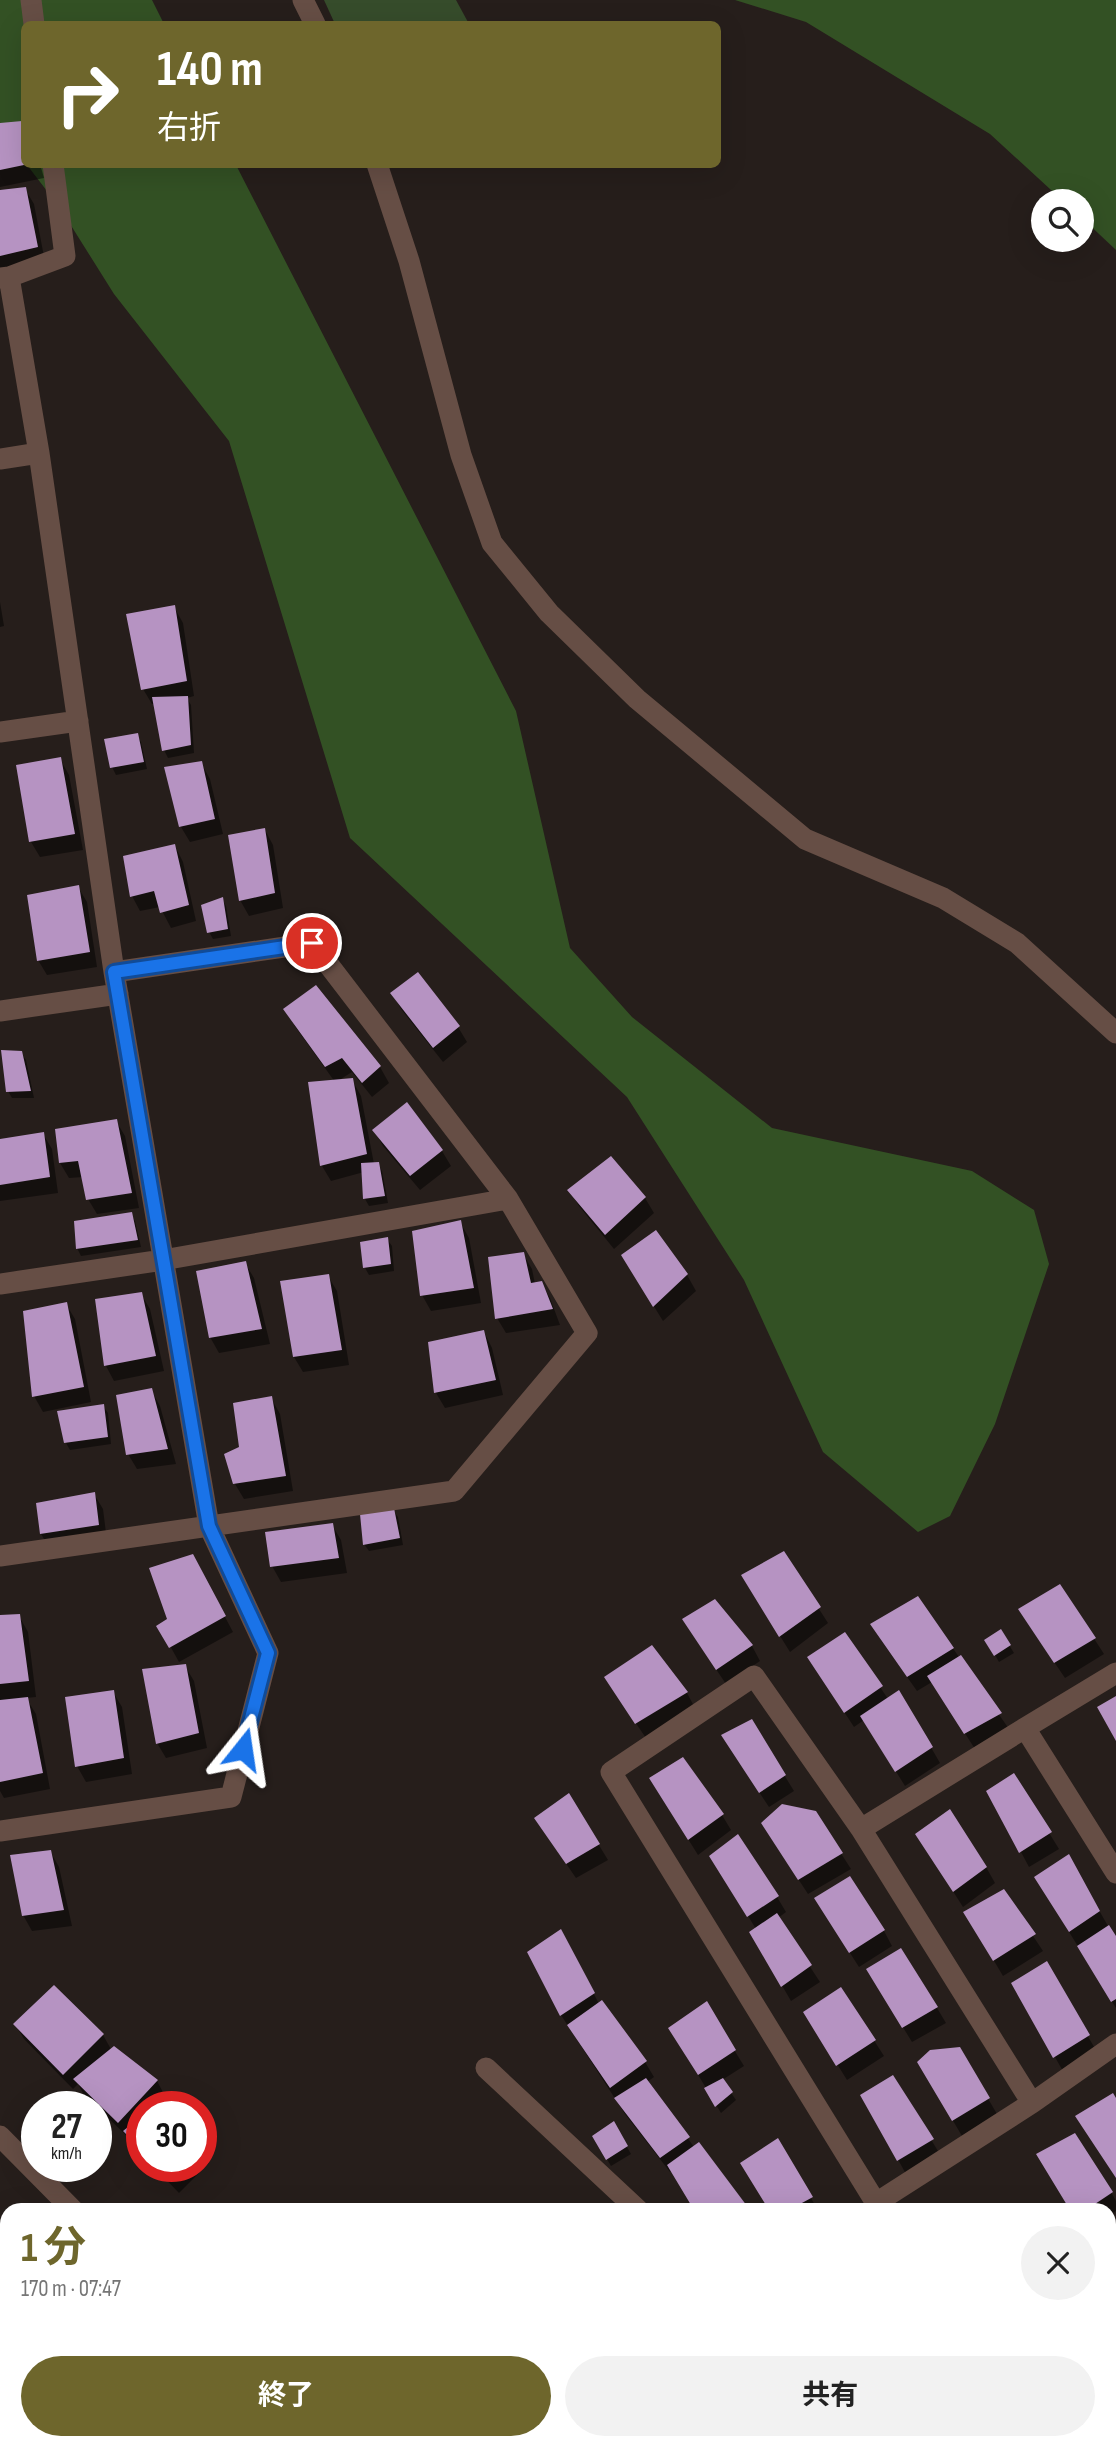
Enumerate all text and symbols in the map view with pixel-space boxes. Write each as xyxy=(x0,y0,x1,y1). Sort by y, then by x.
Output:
text: 140 m xyxy=(157,41,263,100)
icon: right xyxy=(42,49,133,140)
text: 右折 xyxy=(157,109,221,148)
map controls xyxy=(1031,189,1094,252)
button: search xyxy=(1031,189,1094,252)
pin xyxy=(282,913,342,973)
icon: arrive xyxy=(293,924,331,962)
position arrow xyxy=(206,1712,280,1786)
speed limit sign: 30 xyxy=(126,2091,217,2182)
text: 27 xyxy=(51,2106,82,2149)
text: km/h xyxy=(51,2143,82,2164)
text: 1 分 xyxy=(21,2223,86,2274)
button: close xyxy=(1021,2226,1095,2300)
text: 170 m · 07:47 xyxy=(21,2275,121,2303)
button: 終了 xyxy=(21,2356,551,2436)
button: 共有 xyxy=(565,2356,1095,2436)

